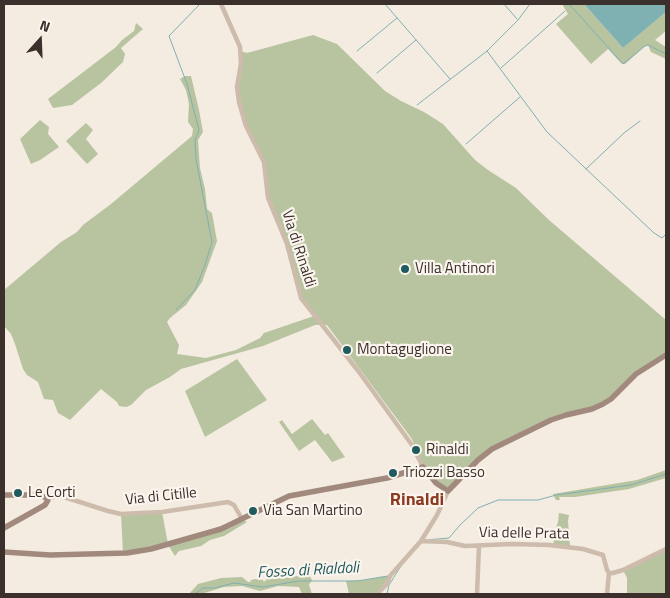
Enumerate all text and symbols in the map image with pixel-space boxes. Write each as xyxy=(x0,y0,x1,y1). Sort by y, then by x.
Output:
text: N xyxy=(37,14,53,37)
north arrow xyxy=(15,15,65,65)
street label: Via di Rinaldi xyxy=(277,208,319,290)
place label: Villa Antinori xyxy=(415,260,495,278)
marker: Villa Antinori xyxy=(399,263,411,275)
place label: Montaguglione xyxy=(357,341,452,359)
marker: Montaguglione xyxy=(341,344,353,356)
place label: Rinaldi xyxy=(426,441,469,459)
marker: Rinaldi xyxy=(410,444,422,456)
place label: Triozzi Basso xyxy=(403,464,485,482)
marker: Triozzi Basso xyxy=(387,467,399,479)
place label: Le Corti xyxy=(28,484,76,502)
street label: Via di Citille xyxy=(124,484,198,510)
marker: Le Corti xyxy=(12,487,24,499)
district label: Rinaldi xyxy=(390,490,444,512)
place label: Via San Martino xyxy=(263,502,363,520)
marker: Via San Martino xyxy=(247,505,259,517)
street label: Via delle Prata xyxy=(479,524,569,544)
water label: Fosso di Rialdoli xyxy=(257,559,359,583)

